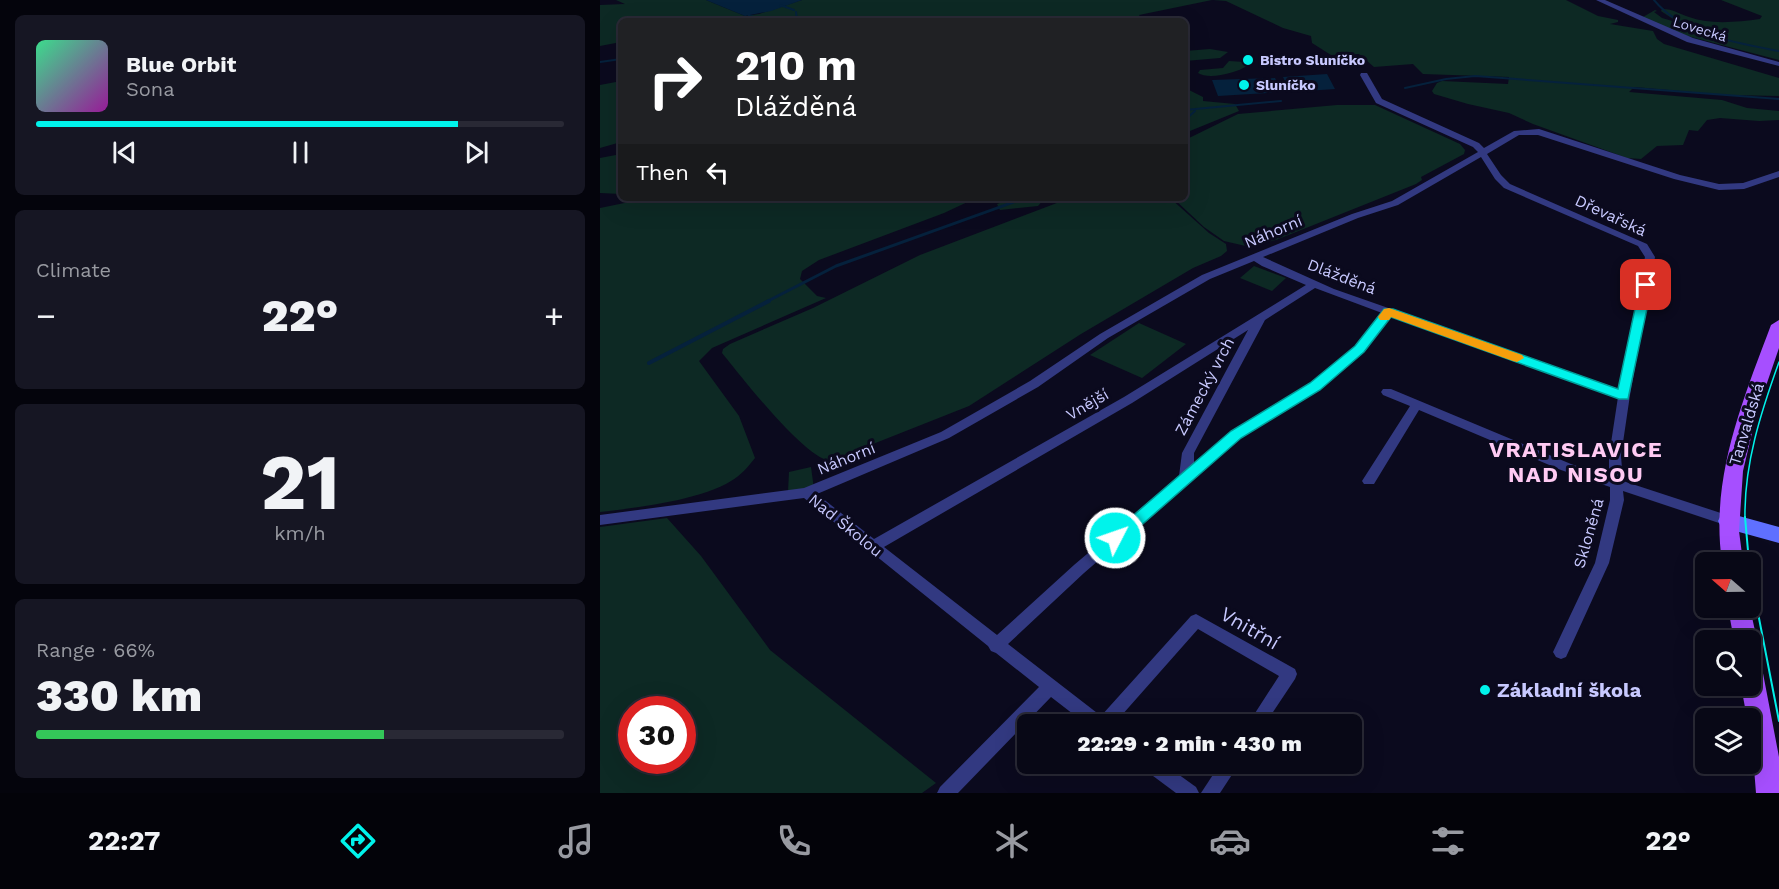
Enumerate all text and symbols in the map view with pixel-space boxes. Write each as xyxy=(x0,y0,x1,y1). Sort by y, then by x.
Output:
street label: Lovecká xyxy=(1671,13,1729,45)
text: 210 m xyxy=(735,41,857,90)
icon: right xyxy=(636,42,714,120)
text: Blue Orbit xyxy=(126,52,236,77)
place label: Bistro Sluníčko xyxy=(1260,52,1365,68)
marker: Bistro Sluníčko xyxy=(1241,53,1255,67)
text: Sona xyxy=(126,77,175,101)
place label: Sluníčko xyxy=(1256,77,1316,93)
marker: Sluníčko xyxy=(1237,78,1251,92)
text: Dlážděná xyxy=(735,91,857,123)
icon: previous xyxy=(108,136,141,169)
icon: pause xyxy=(284,136,317,169)
icon: next xyxy=(460,136,493,169)
icon: left xyxy=(701,156,734,189)
text: Then xyxy=(636,160,689,185)
street label: Dřevařská xyxy=(1572,191,1649,240)
street label: Náhorní xyxy=(1241,211,1305,252)
street label: Dlážděná xyxy=(1305,255,1379,298)
text: Climate xyxy=(36,258,111,282)
pin xyxy=(1620,259,1671,310)
icon: arrive xyxy=(1629,268,1662,301)
text: 22° xyxy=(262,289,338,342)
text: − xyxy=(36,296,56,335)
text: + xyxy=(544,296,564,335)
street label: Zámecký vrch xyxy=(1171,334,1238,438)
street label: Tanvaldská xyxy=(1725,381,1768,468)
street label: Vnější xyxy=(1063,385,1112,424)
text: 21 xyxy=(260,436,340,528)
district label: VRATISLAVICE NAD NISOU xyxy=(1489,437,1663,487)
street label: Náhorní xyxy=(814,438,878,479)
street label: Nad Školou xyxy=(805,490,886,561)
street label: Skloněná xyxy=(1569,496,1608,570)
position arrow xyxy=(1083,506,1147,570)
text: km/h xyxy=(274,521,326,545)
north arrow xyxy=(1695,552,1761,618)
map controls xyxy=(1695,552,1761,774)
street label: Vnitřní xyxy=(1216,602,1284,654)
button: search xyxy=(1695,630,1761,696)
text: Range · 66% xyxy=(36,638,155,662)
text: 330 km xyxy=(36,669,202,722)
place label: Základní škola xyxy=(1497,678,1642,702)
marker: Základní škola xyxy=(1478,683,1492,697)
speed limit sign: 30 xyxy=(618,696,696,774)
button: layers xyxy=(1695,708,1761,774)
text: 22:29 · 2 min · 430 m xyxy=(1077,731,1302,756)
icon: directions xyxy=(337,820,379,862)
icon: music xyxy=(555,820,597,862)
icon: phone xyxy=(773,820,815,862)
icon: climate xyxy=(991,820,1033,862)
icon: car xyxy=(1209,820,1251,862)
icon: filters xyxy=(1427,820,1469,862)
text: 22:27 xyxy=(88,825,160,857)
text: 22° xyxy=(1645,825,1691,857)

